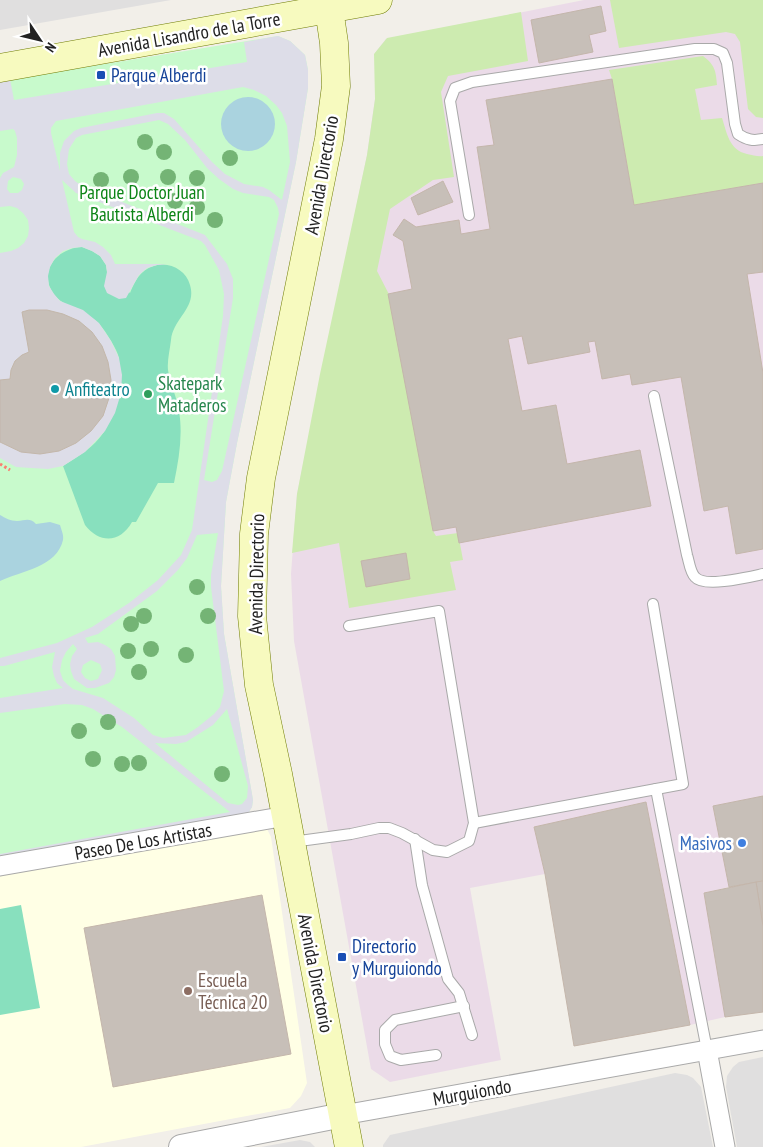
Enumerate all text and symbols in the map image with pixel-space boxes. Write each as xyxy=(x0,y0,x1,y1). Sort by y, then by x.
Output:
street label: Avenida Lisandro de la Torre xyxy=(96,6,282,62)
north arrow xyxy=(15,15,65,65)
text: N xyxy=(41,39,60,56)
place label: Parque Alberdi xyxy=(111,63,207,87)
marker: Parque Alberdi xyxy=(95,69,107,81)
street label: Avenida Directorio xyxy=(299,114,343,236)
park label: Parque Doctor Juan Bautista Alberdi xyxy=(79,180,205,226)
place label: Skatepark Mataderos xyxy=(158,371,226,417)
place label: Anfiteatro xyxy=(65,377,130,401)
marker: Anfiteatro xyxy=(49,383,61,395)
marker: Skatepark Mataderos xyxy=(142,388,154,400)
street label: Avenida Directorio xyxy=(243,514,269,634)
street label: Paseo De Los Artistas xyxy=(73,817,213,865)
place label: Masivos xyxy=(680,831,732,855)
marker: Masivos xyxy=(736,837,748,849)
street label: Avenida Directorio xyxy=(293,912,339,1034)
place label: Directorio y Murguiondo xyxy=(352,934,442,980)
marker: Directorio y Murguiondo xyxy=(336,951,348,963)
place label: Escuela Técnica 20 xyxy=(198,968,267,1014)
marker: Escuela Técnica 20 xyxy=(182,985,194,997)
street label: Murguiondo xyxy=(431,1073,513,1111)

